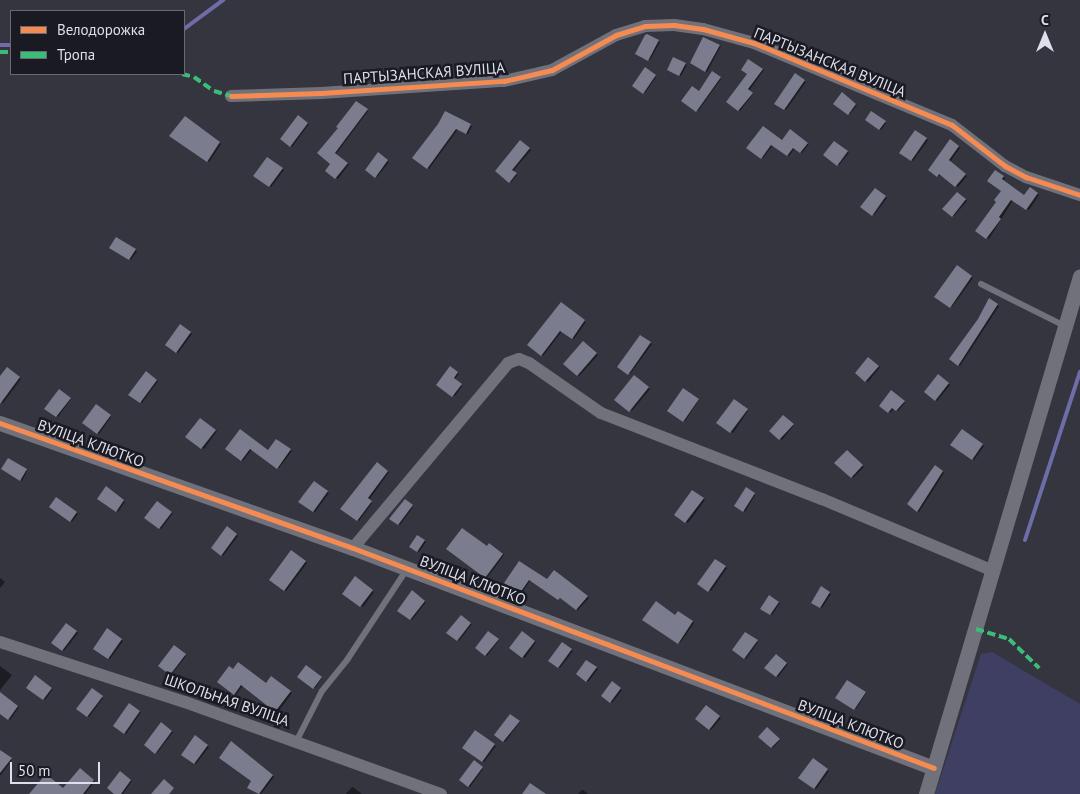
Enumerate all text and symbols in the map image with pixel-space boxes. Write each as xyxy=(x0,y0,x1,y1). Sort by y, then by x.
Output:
legend xyxy=(10,10,185,75)
north arrow xyxy=(1020,10,1070,60)
text: С xyxy=(1041,11,1049,29)
text: Велодорожка xyxy=(57,20,145,39)
street label: ПАРТЫЗАНСКАЯ ВУЛІЦА xyxy=(751,23,909,101)
text: Тропа xyxy=(57,45,95,64)
street label: ПАРТЫЗАНСКАЯ ВУЛІЦА xyxy=(343,58,505,88)
street label: ВУЛІЦА КЛЮТКО xyxy=(35,415,147,471)
street label: ВУЛІЦА КЛЮТКО xyxy=(417,551,529,609)
street label: ШКОЛЬНАЯ ВУЛІЦА xyxy=(162,670,292,730)
street label: ВУЛІЦА КЛЮТКО xyxy=(795,695,907,753)
scale bar xyxy=(12,752,102,784)
text: 50 m xyxy=(18,761,51,780)

